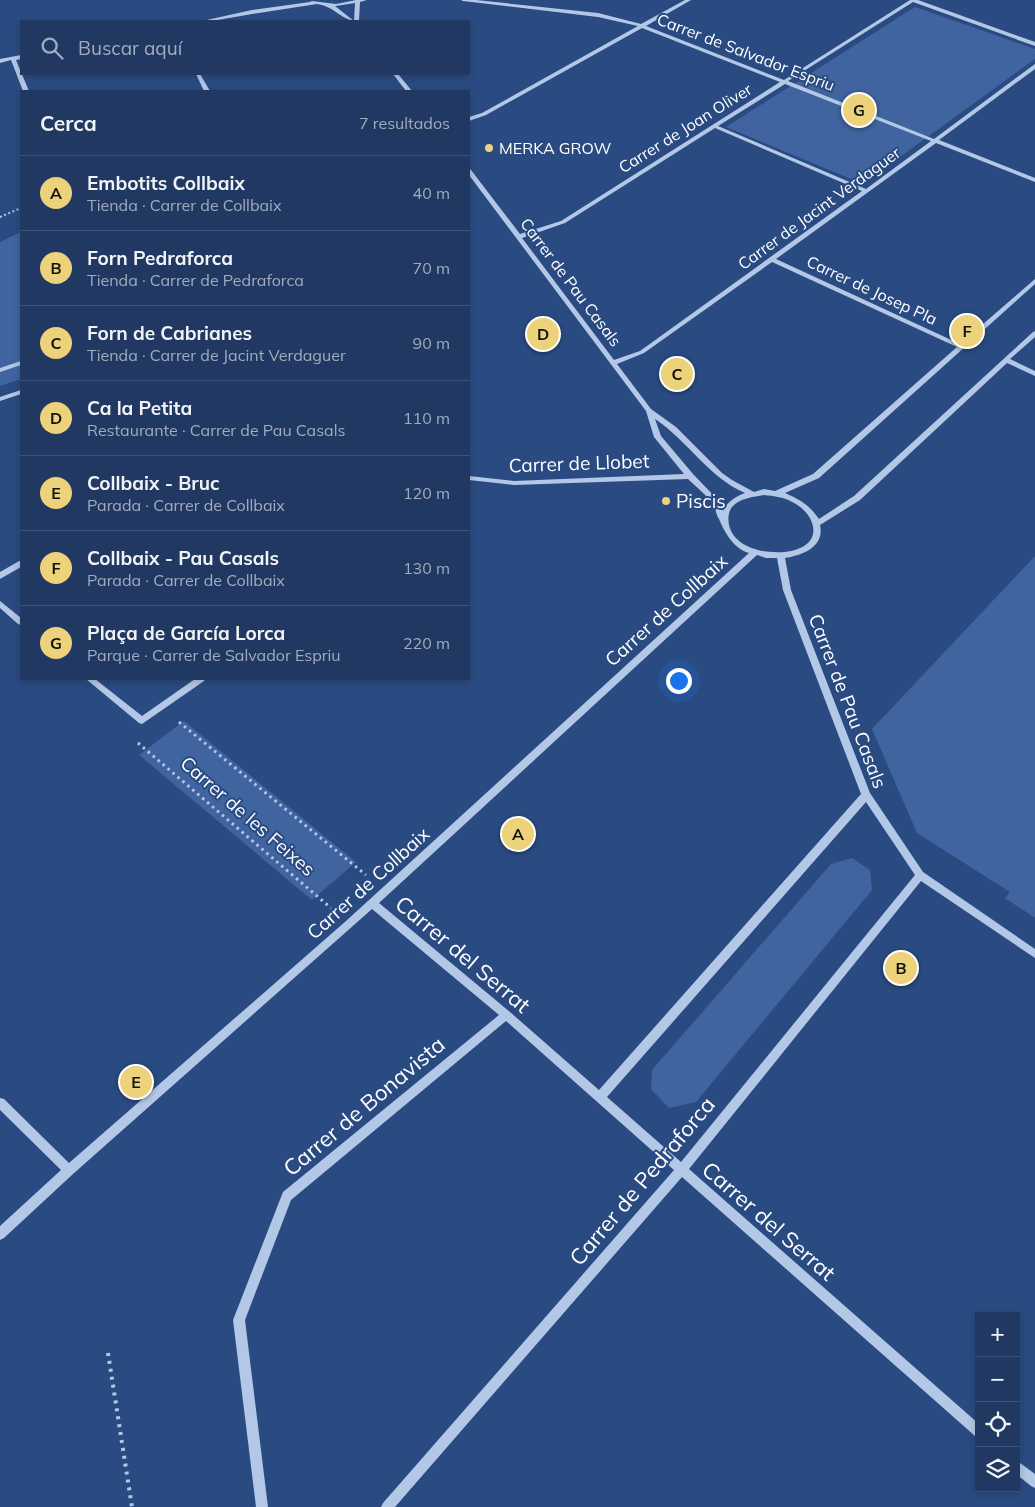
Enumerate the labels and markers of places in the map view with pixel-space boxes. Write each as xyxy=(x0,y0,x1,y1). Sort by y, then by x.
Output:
pin: G xyxy=(843,91,875,129)
place label: MERKA GROW xyxy=(499,138,612,158)
marker: MERKA GROW xyxy=(483,142,495,154)
pin: F xyxy=(951,312,983,350)
pin: D xyxy=(527,315,559,353)
pin: C xyxy=(661,355,693,393)
place label: Piscis xyxy=(676,489,726,513)
marker: Piscis xyxy=(660,495,672,507)
pin: A xyxy=(502,815,534,853)
pin: B xyxy=(885,949,917,987)
pin: E xyxy=(120,1063,152,1101)

